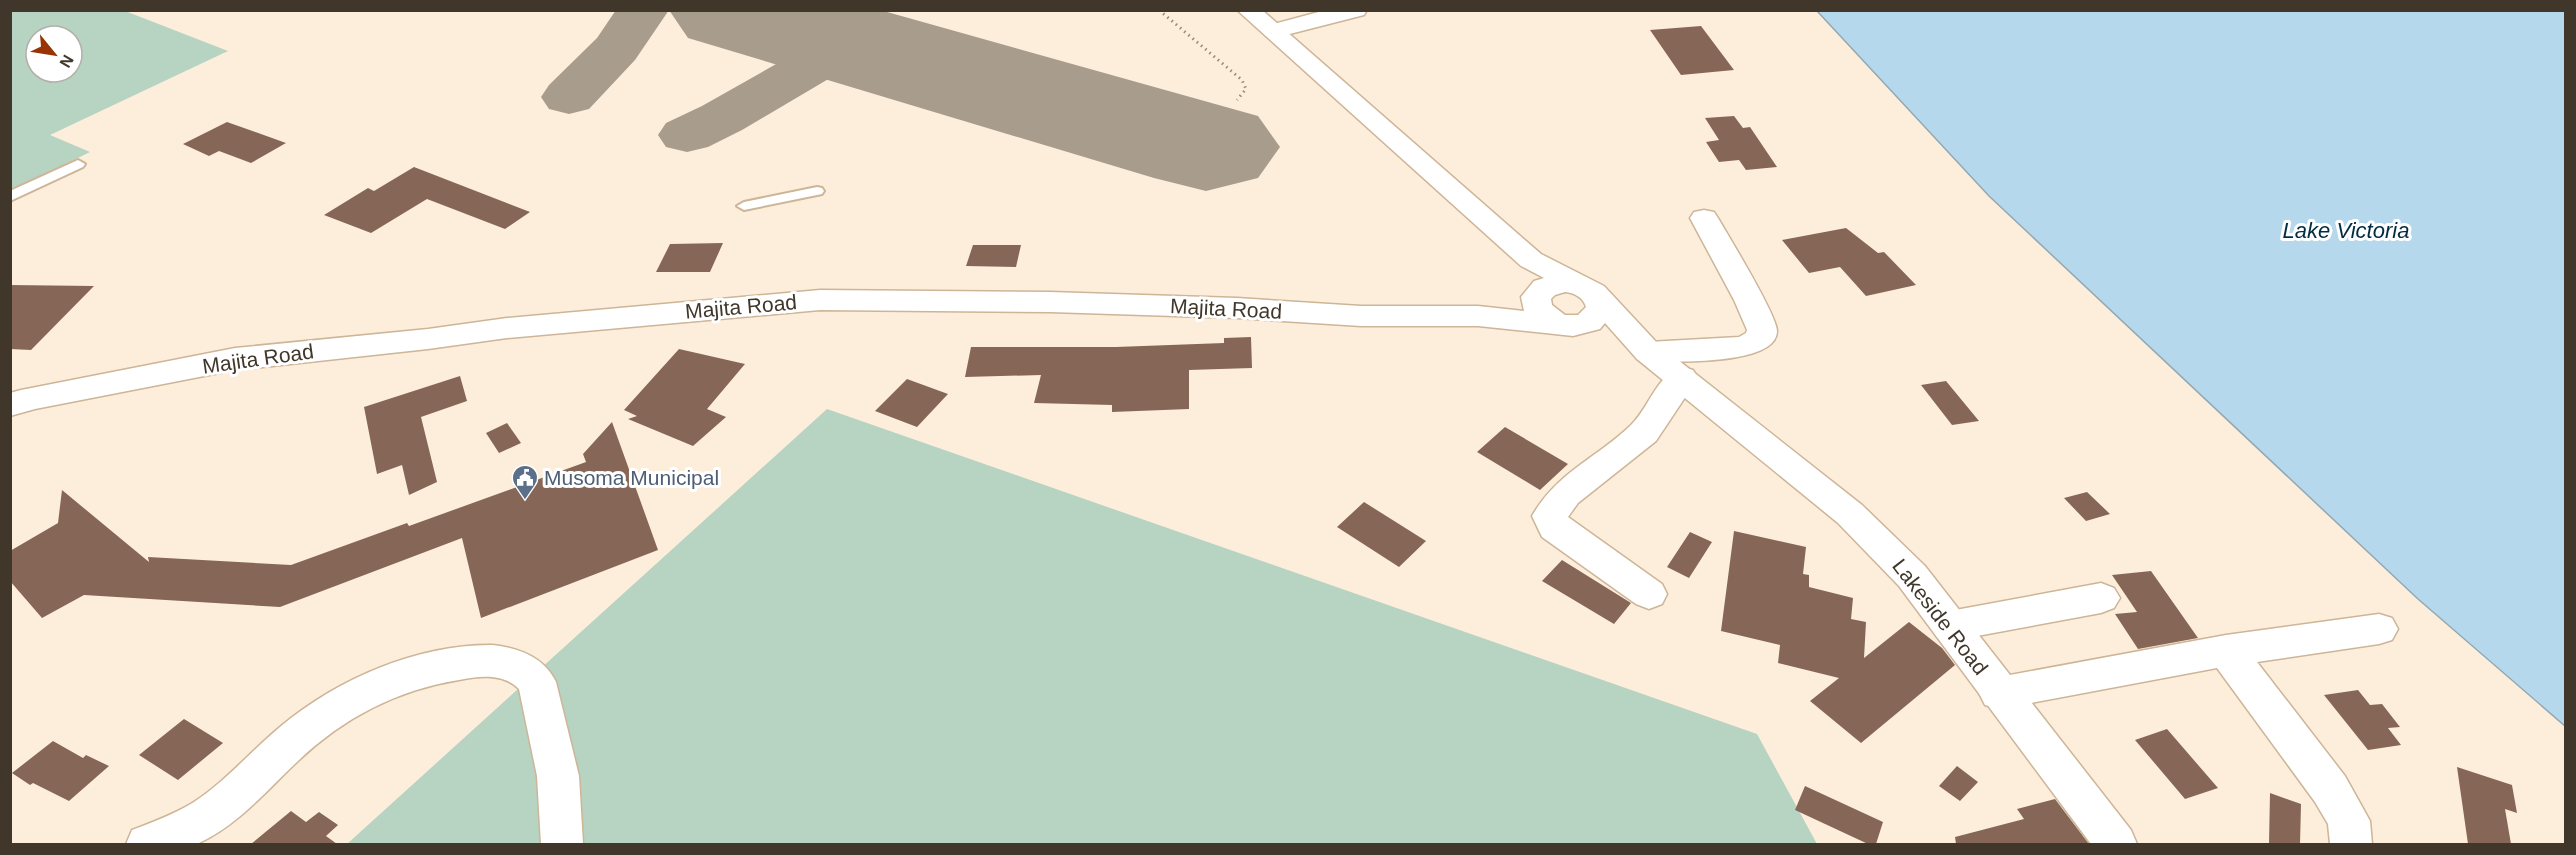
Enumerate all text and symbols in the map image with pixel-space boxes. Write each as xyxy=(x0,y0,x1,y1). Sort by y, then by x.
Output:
north arrow xyxy=(24,24,84,84)
text: N xyxy=(56,52,77,71)
water label: Lake Victoria xyxy=(2283,218,2409,243)
street label: Majita Road xyxy=(684,290,798,323)
street label: Majita Road xyxy=(1169,294,1283,323)
street label: Majita Road xyxy=(201,339,315,378)
public building icon: Musoma Municipal xyxy=(510,463,540,501)
place label: Musoma Municipal xyxy=(544,466,719,489)
street label: Lakeside Road xyxy=(1888,554,1993,679)

